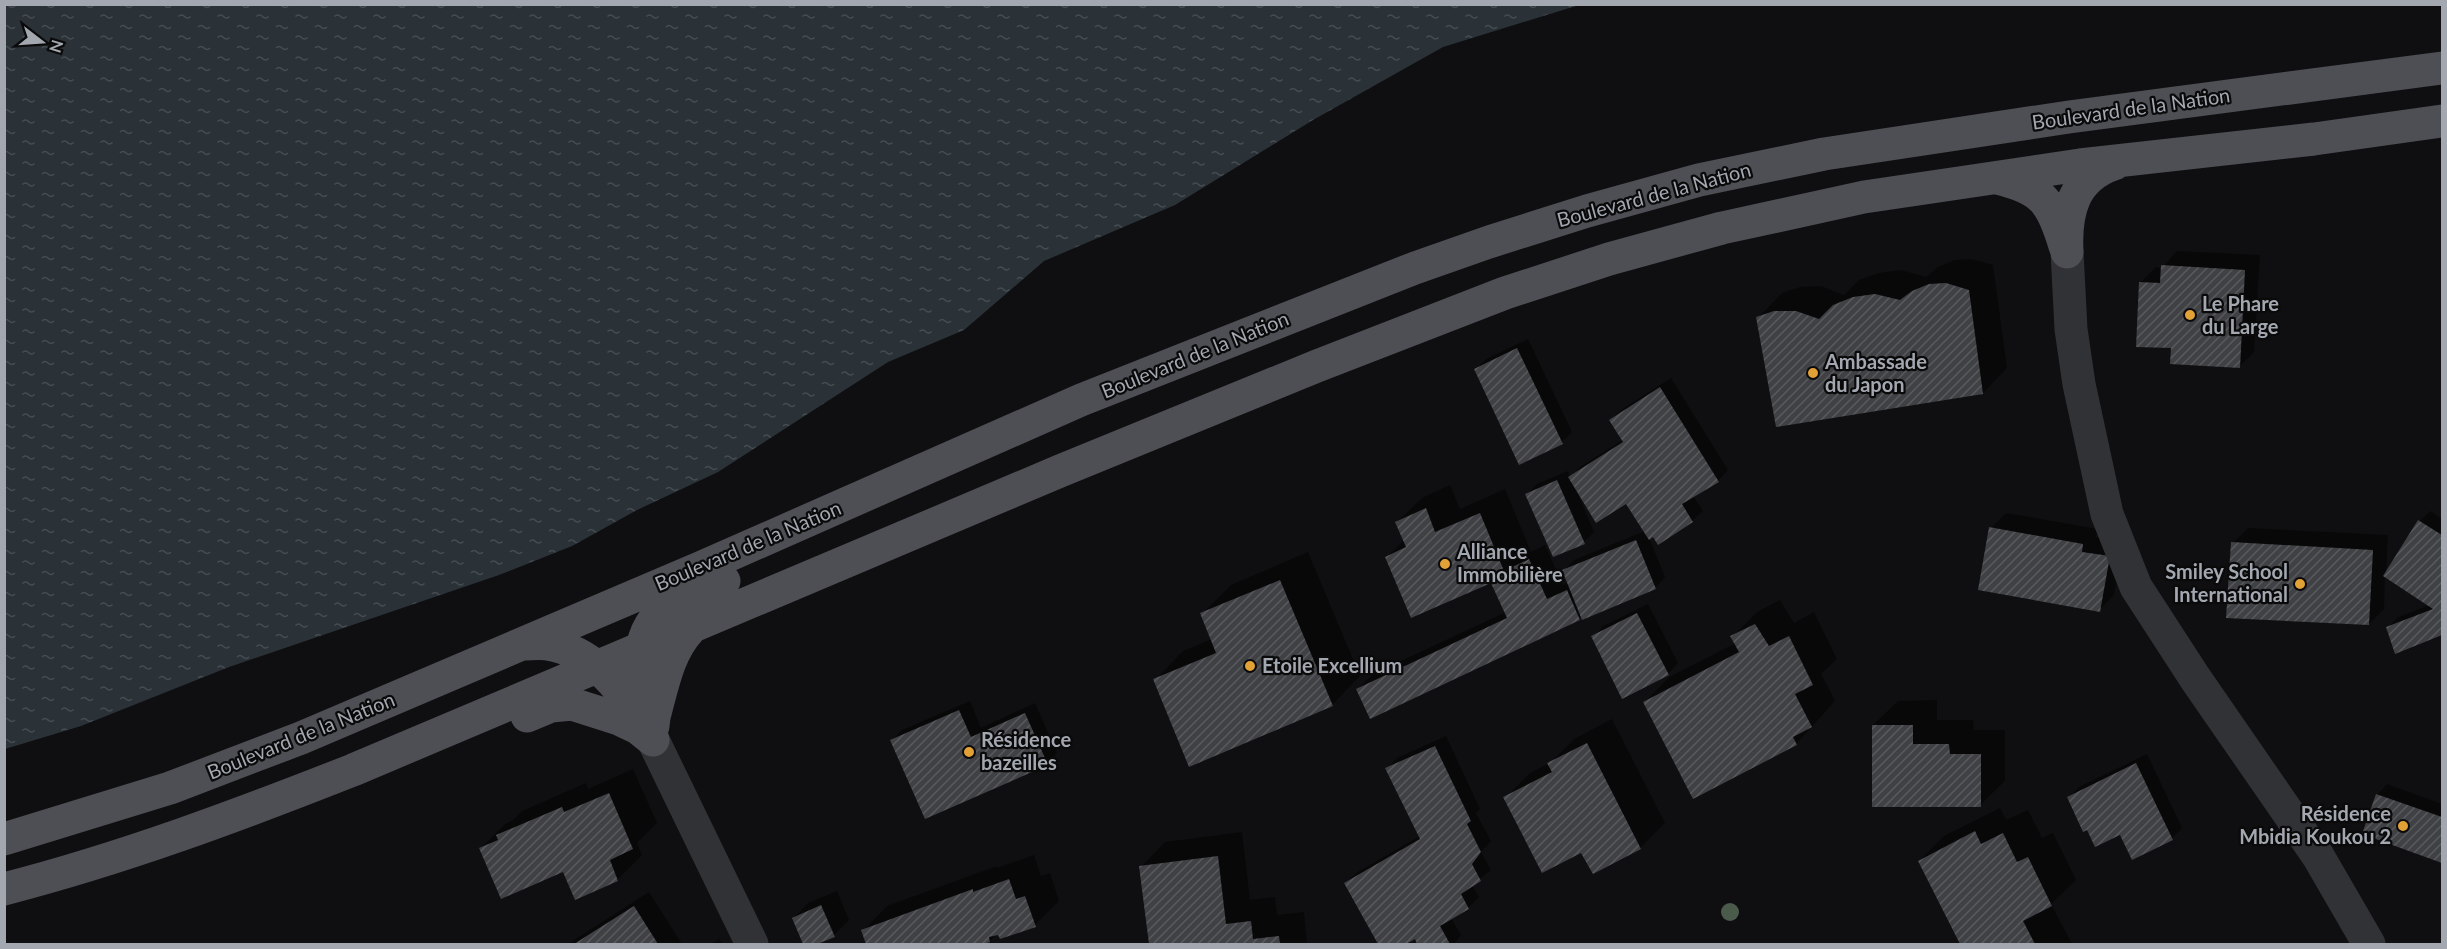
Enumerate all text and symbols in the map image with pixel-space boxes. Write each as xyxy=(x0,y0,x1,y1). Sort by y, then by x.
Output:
north arrow xyxy=(12,12,72,72)
text: N xyxy=(46,38,68,55)
street label: Boulevard de la Nation xyxy=(2030,82,2231,134)
street label: Boulevard de la Nation xyxy=(1554,157,1753,231)
place label: Le Phare du Large xyxy=(2202,291,2279,338)
street label: Boulevard de la Nation xyxy=(1097,306,1292,403)
marker: Le Phare du Large xyxy=(2183,308,2197,322)
place label: Ambassade du Japon xyxy=(1824,349,1927,396)
marker: Ambassade du Japon xyxy=(1806,366,1820,380)
street label: Boulevard de la Nation xyxy=(651,495,844,595)
place label: Alliance Immobilière xyxy=(1456,539,1563,586)
marker: Alliance Immobilière xyxy=(1438,557,1452,571)
place label: Smiley School International xyxy=(2165,559,2288,606)
marker: Smiley School International xyxy=(2293,577,2307,591)
place label: Etoile Excellium xyxy=(1262,653,1402,677)
marker: Etoile Excellium xyxy=(1243,659,1257,673)
street label: Boulevard de la Nation xyxy=(203,687,398,784)
place label: Résidence bazeilles xyxy=(981,727,1072,774)
marker: Résidence bazeilles xyxy=(962,745,976,759)
place label: Résidence Mbidia Koukou 2 xyxy=(2239,801,2391,848)
marker: Résidence Mbidia Koukou 2 xyxy=(2396,819,2410,833)

